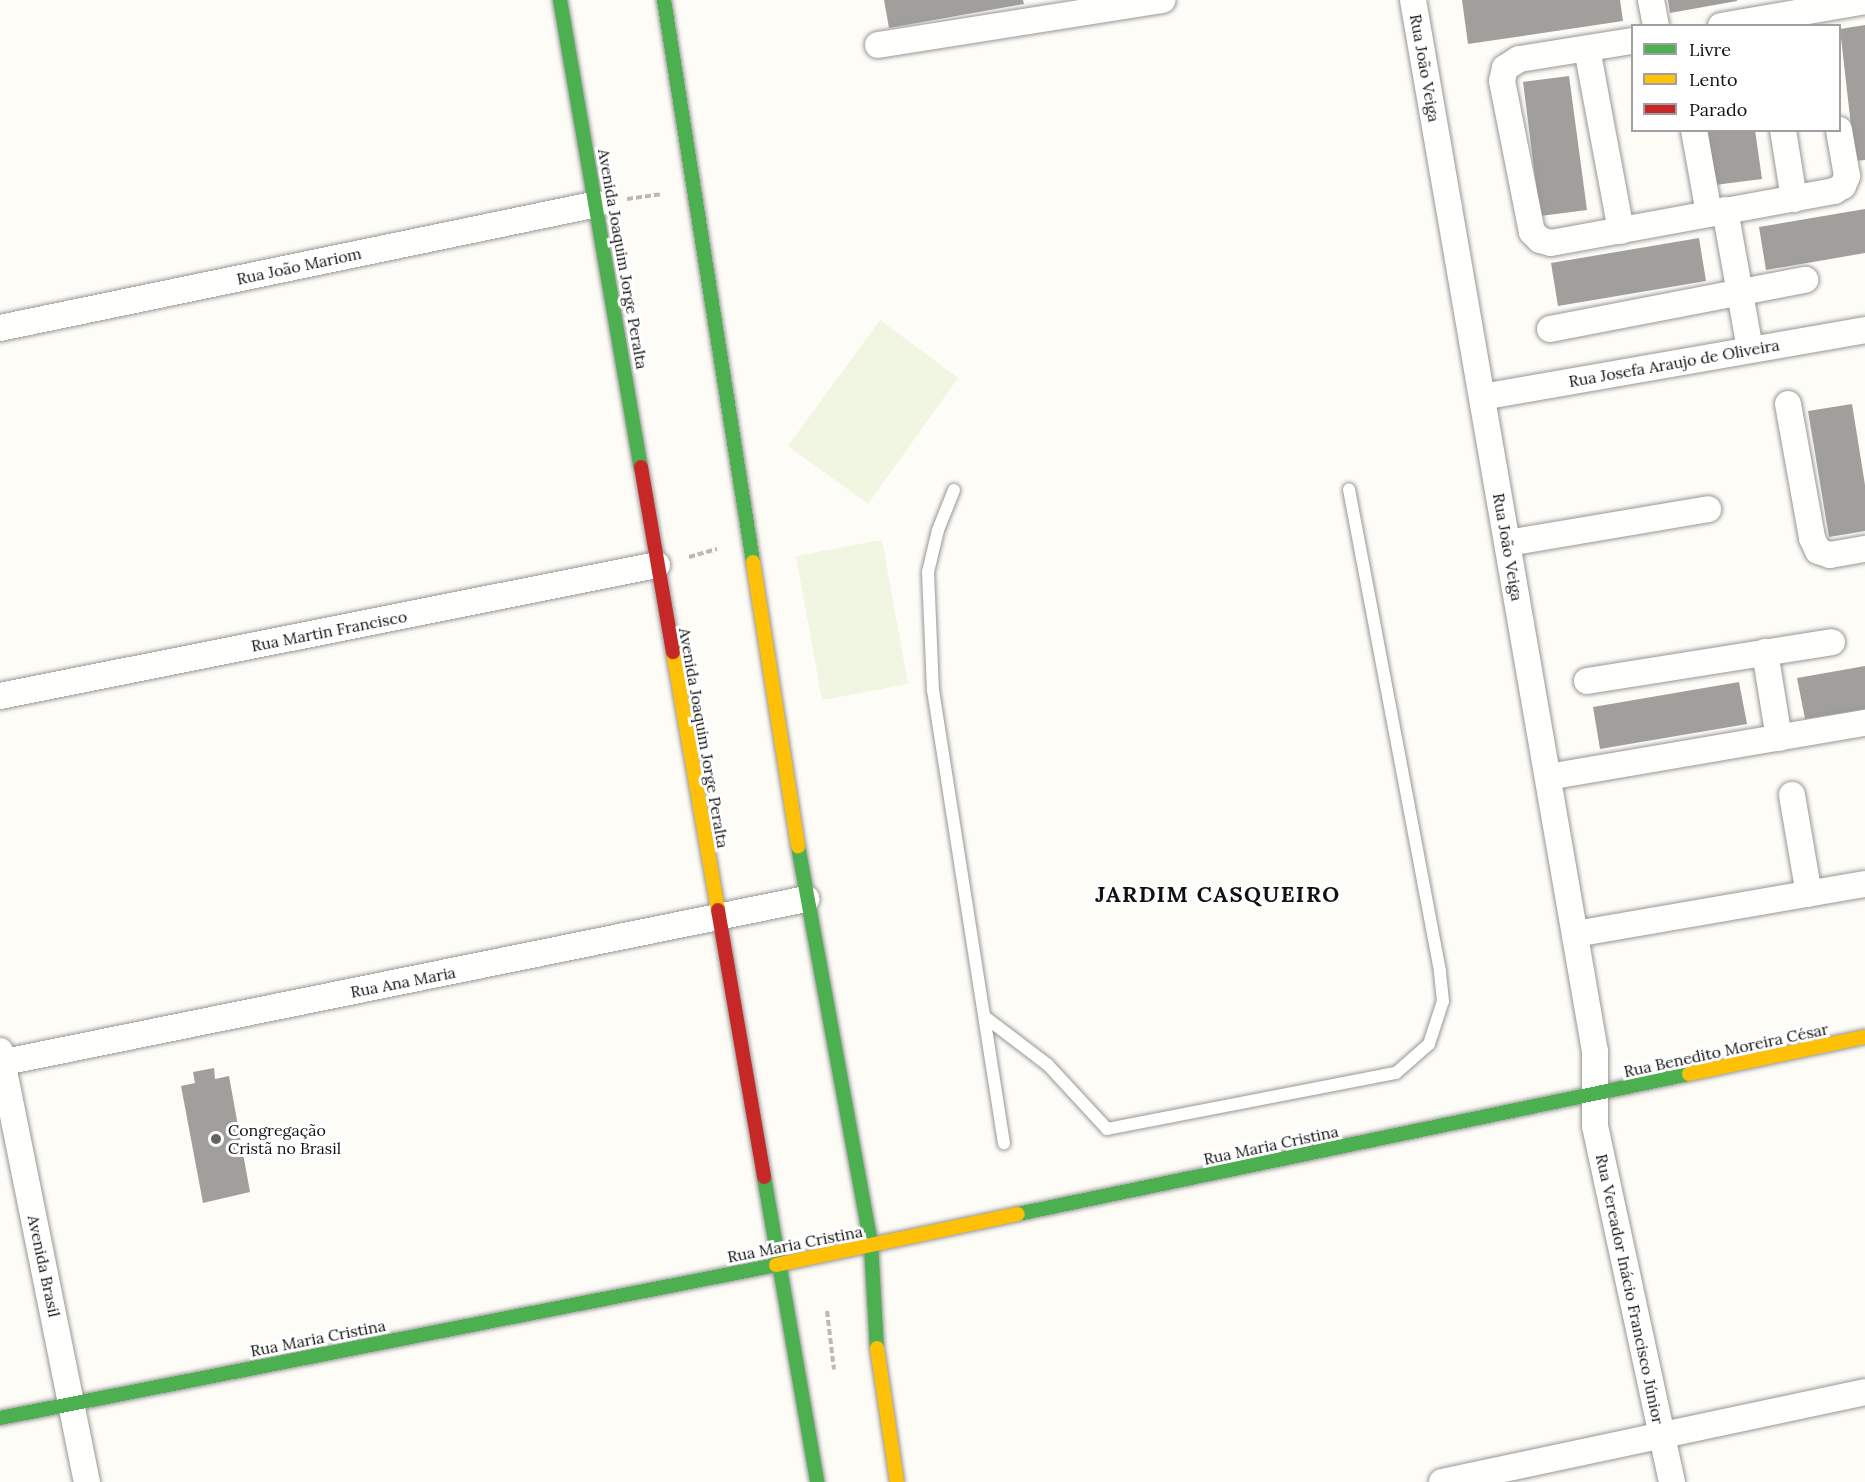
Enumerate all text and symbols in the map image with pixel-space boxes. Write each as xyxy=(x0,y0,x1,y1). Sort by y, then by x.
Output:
street label: Rua João Veiga xyxy=(1406,13,1444,123)
legend xyxy=(1631,24,1841,132)
text: Livre xyxy=(1689,38,1731,61)
text: Lento xyxy=(1689,68,1737,91)
text: Parado xyxy=(1689,98,1747,121)
street label: Avenida Joaquim Jorge Peralta xyxy=(594,147,652,371)
street label: Rua João Mariom xyxy=(235,243,363,289)
street label: Rua Josefa Araujo de Oliveira xyxy=(1567,335,1781,391)
street label: Rua João Veiga xyxy=(1489,492,1527,602)
street label: Rua Martin Francisco xyxy=(249,606,409,656)
street label: Avenida Joaquim Jorge Peralta xyxy=(675,626,733,850)
district label: JARDIM CASQUEIRO xyxy=(1095,882,1341,908)
street label: Rua Ana Maria xyxy=(349,962,457,1002)
street label: Rua Benedito Moreira César xyxy=(1622,1019,1830,1081)
place label: Congregação Cristã no Brasil xyxy=(228,1120,341,1158)
street label: Rua Maria Cristina xyxy=(1202,1121,1340,1169)
marker: Congregação Cristã no Brasil xyxy=(209,1132,223,1146)
street label: Rua Vereador Inácio Francisco Júnior xyxy=(1592,1152,1668,1426)
street label: Avenida Brasil xyxy=(24,1213,64,1319)
street label: Rua Maria Cristina xyxy=(726,1221,864,1267)
street label: Rua Maria Cristina xyxy=(249,1315,387,1361)

